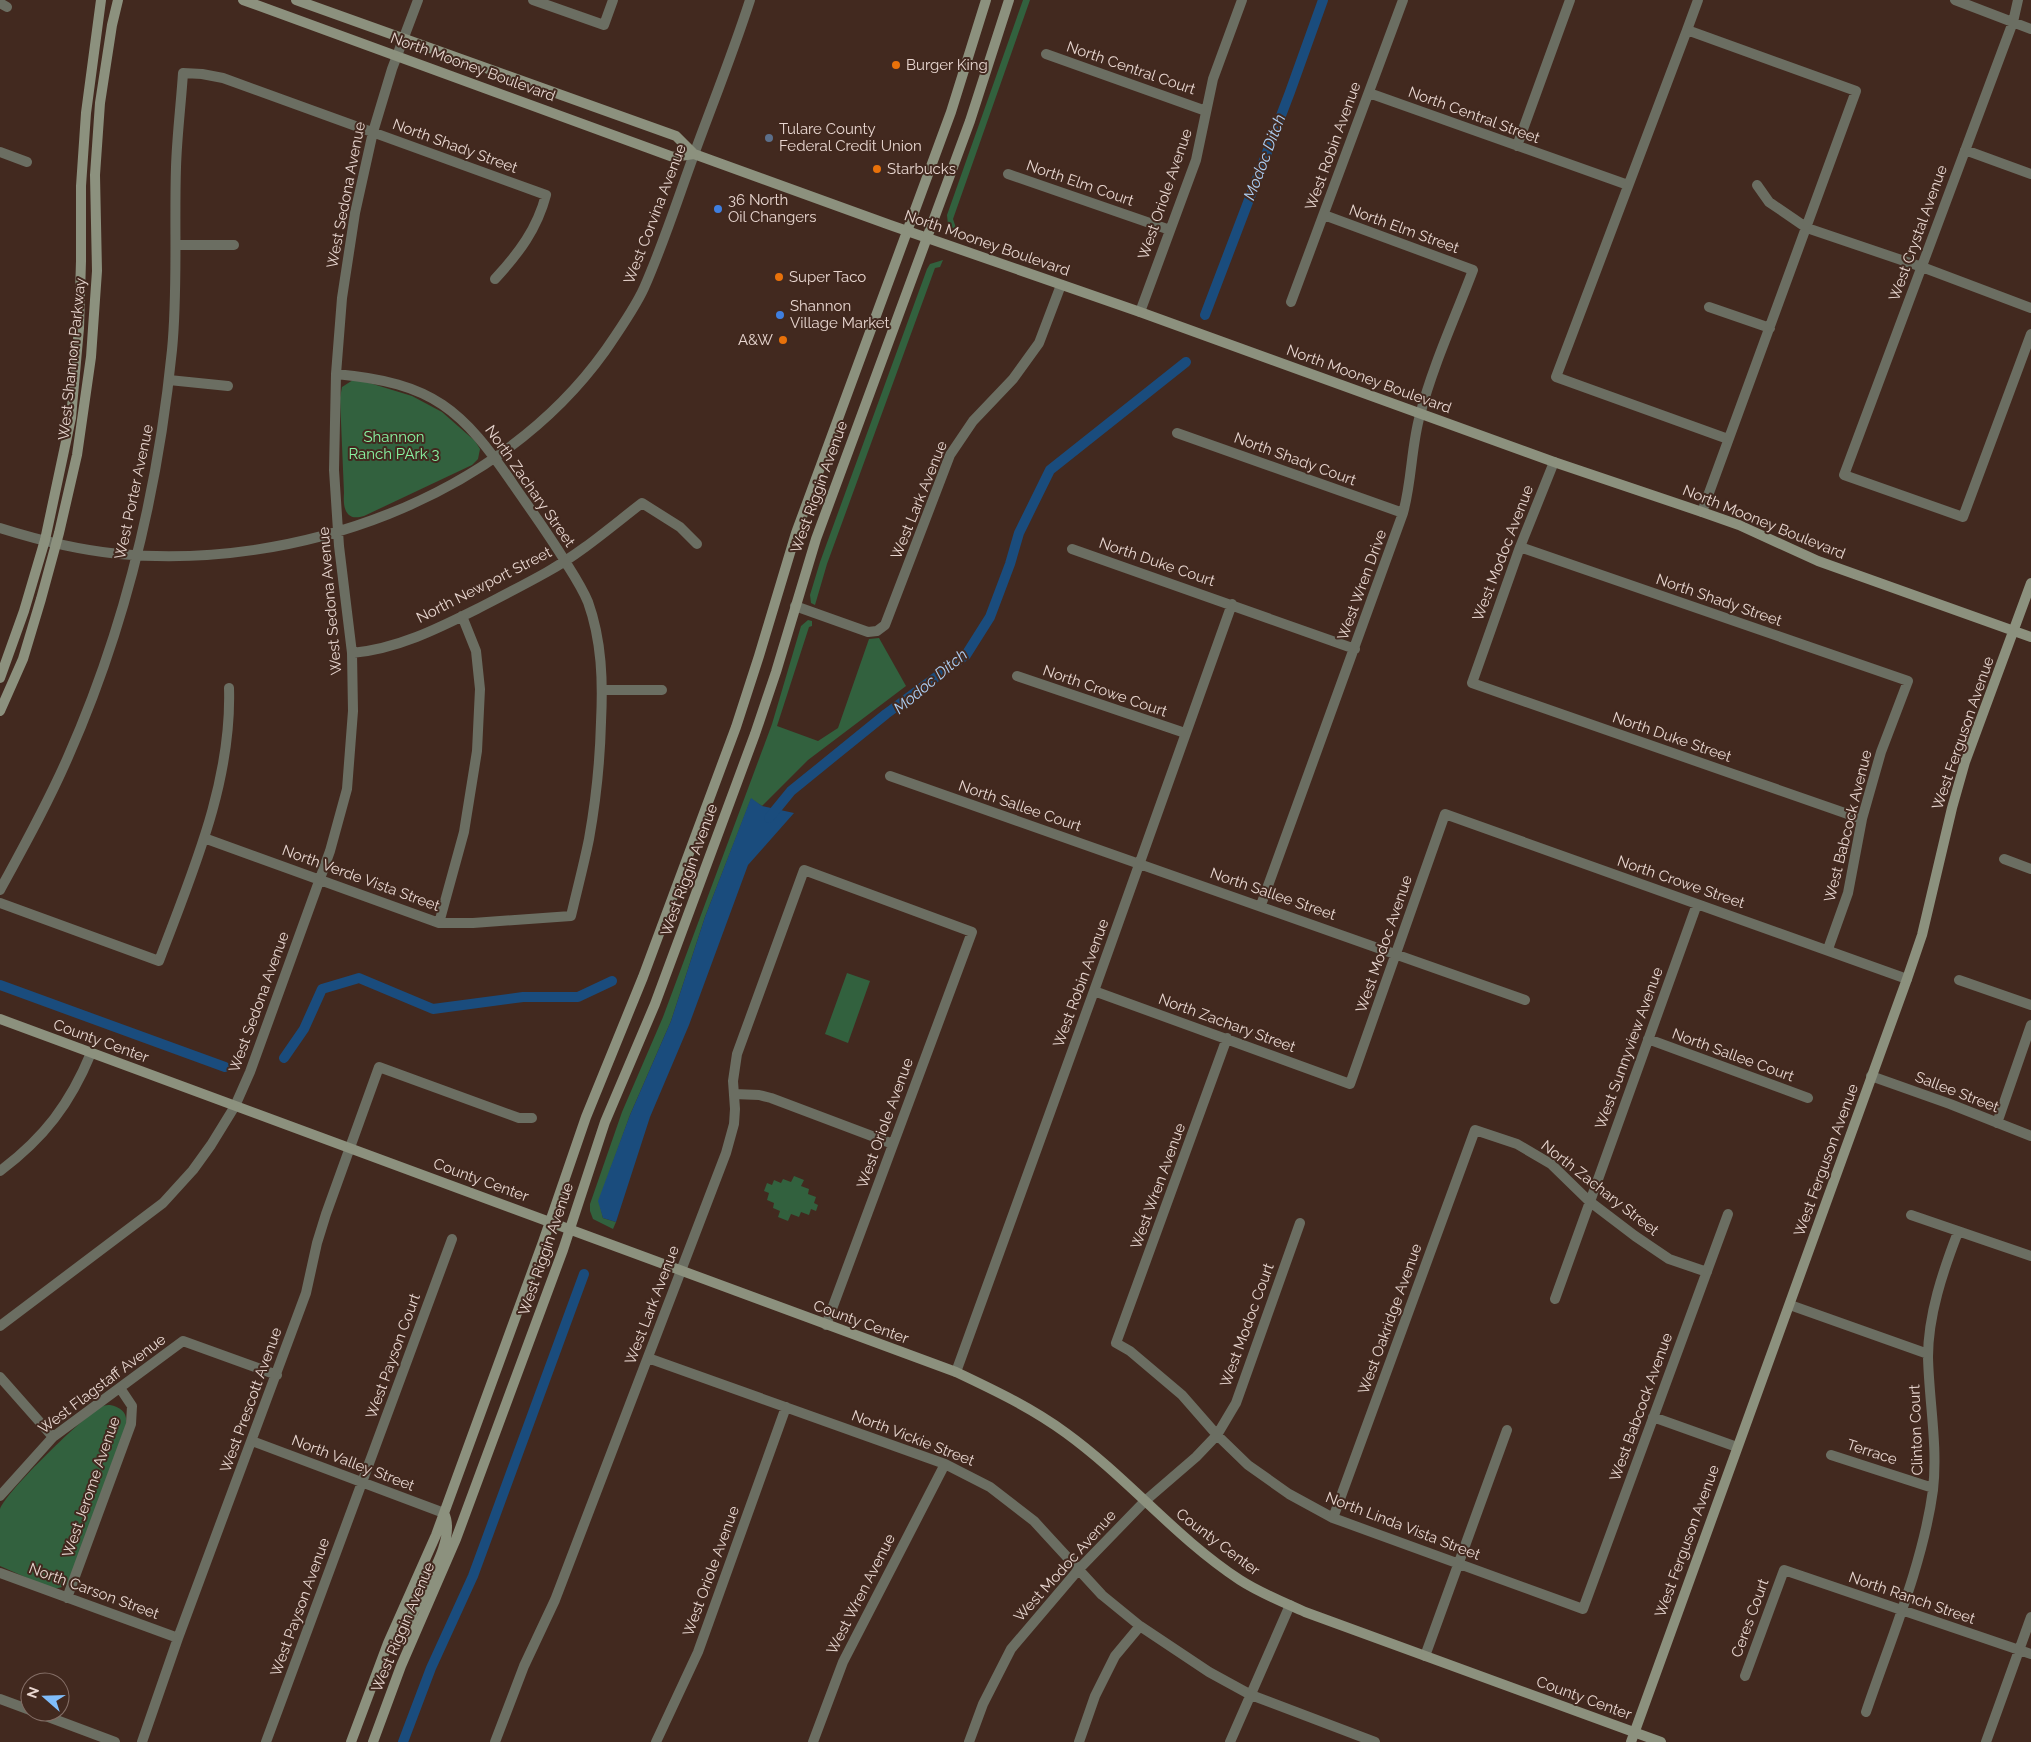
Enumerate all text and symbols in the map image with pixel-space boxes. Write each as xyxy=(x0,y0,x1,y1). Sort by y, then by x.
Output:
street label: North Mooney Boulevard xyxy=(388,29,558,105)
street label: North Central Court xyxy=(1064,37,1198,99)
place label: Burger King xyxy=(906,56,988,74)
marker: Burger King xyxy=(890,59,902,71)
street label: West Robin Avenue xyxy=(1301,79,1365,213)
street label: North Central Street xyxy=(1406,83,1542,147)
water label: Modoc Ditch xyxy=(1239,112,1290,203)
street label: North Shady Street xyxy=(390,115,520,177)
street label: West Sedona Avenue xyxy=(323,120,369,270)
place label: Tulare County Federal Credit Union xyxy=(779,120,922,155)
street label: West Oriole Avenue xyxy=(1134,126,1196,262)
marker: Tulare County Federal Credit Union xyxy=(763,132,775,144)
street label: West Corvina Avenue xyxy=(620,141,690,286)
street label: North Elm Court xyxy=(1024,156,1136,210)
place label: Starbucks xyxy=(887,160,956,178)
street label: West Crystal Avenue xyxy=(1885,162,1951,303)
marker: Starbucks xyxy=(871,163,883,175)
place label: 36 North Oil Changers xyxy=(728,191,817,226)
street label: North Elm Street xyxy=(1347,201,1461,257)
marker: 36 North Oil Changers xyxy=(712,203,724,215)
street label: North Mooney Boulevard xyxy=(902,206,1072,280)
place label: Super Taco xyxy=(789,268,866,286)
marker: Super Taco xyxy=(773,271,785,283)
street label: West Shannon Parkway xyxy=(55,277,89,441)
place label: Shannon Village Market xyxy=(790,297,890,332)
marker: Shannon Village Market xyxy=(774,309,786,321)
place label: A&W xyxy=(738,331,773,349)
marker: A&W xyxy=(777,334,789,346)
street label: North Mooney Boulevard xyxy=(1284,341,1454,417)
street label: West Riggin Avenue xyxy=(787,418,851,555)
street label: North Zachary Street xyxy=(481,422,579,550)
street label: West Porter Avenue xyxy=(111,423,157,561)
park label: Shannon Ranch PArk 3 xyxy=(348,428,440,463)
street label: North Shady Court xyxy=(1232,429,1358,489)
street label: West Lark Avenue xyxy=(887,438,951,562)
street label: North Mooney Boulevard xyxy=(1680,481,1848,563)
street label: West Modoc Avenue xyxy=(1469,482,1537,623)
street label: West Sedona Avenue xyxy=(315,526,345,676)
street label: West Wren Drive xyxy=(1334,527,1390,643)
street label: North Duke Court xyxy=(1097,534,1217,590)
street label: North Newport Street xyxy=(413,543,555,627)
street label: North Shady Street xyxy=(1654,570,1784,630)
water label: Modoc Ditch xyxy=(890,645,971,718)
street label: West Ferguson Avenue xyxy=(1928,654,1998,812)
street label: North Crowe Court xyxy=(1041,661,1169,721)
street label: North Duke Street xyxy=(1610,708,1734,766)
street label: West Babcock Avenue xyxy=(1820,748,1876,904)
street label: North Sallee Court xyxy=(956,777,1084,835)
street label: West Riggin Avenue xyxy=(657,801,721,938)
street label: North Verde Vista Street xyxy=(280,841,442,915)
street label: North Crowe Street xyxy=(1615,852,1747,912)
street label: North Sallee Street xyxy=(1208,864,1338,924)
street label: West Modoc Avenue xyxy=(1352,873,1416,1015)
street label: West Robin Avenue xyxy=(1049,916,1113,1050)
street label: West Sedona Avenue xyxy=(225,929,293,1075)
street label: West Sunnyview Avenue xyxy=(1591,965,1667,1131)
street label: North Zachary Street xyxy=(1156,990,1298,1056)
street label: County Center xyxy=(51,1015,152,1067)
street label: North Sallee Court xyxy=(1670,1025,1796,1085)
street label: West Oriole Avenue xyxy=(853,1055,917,1191)
street label: Sallee Street xyxy=(1912,1068,2002,1116)
street label: West Ferguson Avenue xyxy=(1790,1081,1862,1239)
street label: West Wren Avenue xyxy=(1127,1120,1189,1251)
street label: North Zachary Street xyxy=(1538,1136,1662,1240)
street label: County Center xyxy=(431,1154,532,1206)
street label: West Riggin Avenue xyxy=(515,1180,577,1318)
street label: West Oakridge Avenue xyxy=(1354,1241,1426,1397)
street label: West Lark Avenue xyxy=(621,1243,683,1367)
street label: West Modoc Court xyxy=(1216,1261,1278,1389)
street label: West Payson Court xyxy=(362,1291,424,1421)
street label: County Center xyxy=(811,1296,912,1348)
street label: West Prescott Avenue xyxy=(216,1325,286,1475)
street label: West Flagstaff Avenue xyxy=(35,1330,169,1438)
street label: West Babcock Avenue xyxy=(1606,1330,1676,1484)
street label: Clinton Court xyxy=(1905,1384,1927,1476)
street label: North Vickie Street xyxy=(849,1406,977,1470)
street label: West Jerome Avenue xyxy=(58,1414,124,1560)
street label: North Valley Street xyxy=(289,1431,417,1495)
street label: Terrace xyxy=(1845,1435,1900,1469)
street label: West Ferguson Avenue xyxy=(1651,1462,1723,1620)
street label: North Linda Vista Street xyxy=(1323,1488,1483,1564)
street label: West Oriole Avenue xyxy=(679,1503,743,1639)
street label: County Center xyxy=(1173,1505,1264,1580)
street label: West Modoc Avenue xyxy=(1010,1506,1120,1626)
street label: West Wren Avenue xyxy=(823,1531,899,1657)
street label: West Payson Avenue xyxy=(267,1535,333,1678)
street label: North Carson Street xyxy=(26,1559,162,1623)
street label: West Riggin Avenue xyxy=(368,1559,439,1695)
street label: North Ranch Street xyxy=(1847,1568,1977,1628)
street label: Ceres Court xyxy=(1727,1576,1773,1660)
north arrow xyxy=(20,1672,70,1722)
street label: County Center xyxy=(1534,1672,1635,1724)
text: N xyxy=(23,1685,42,1700)

